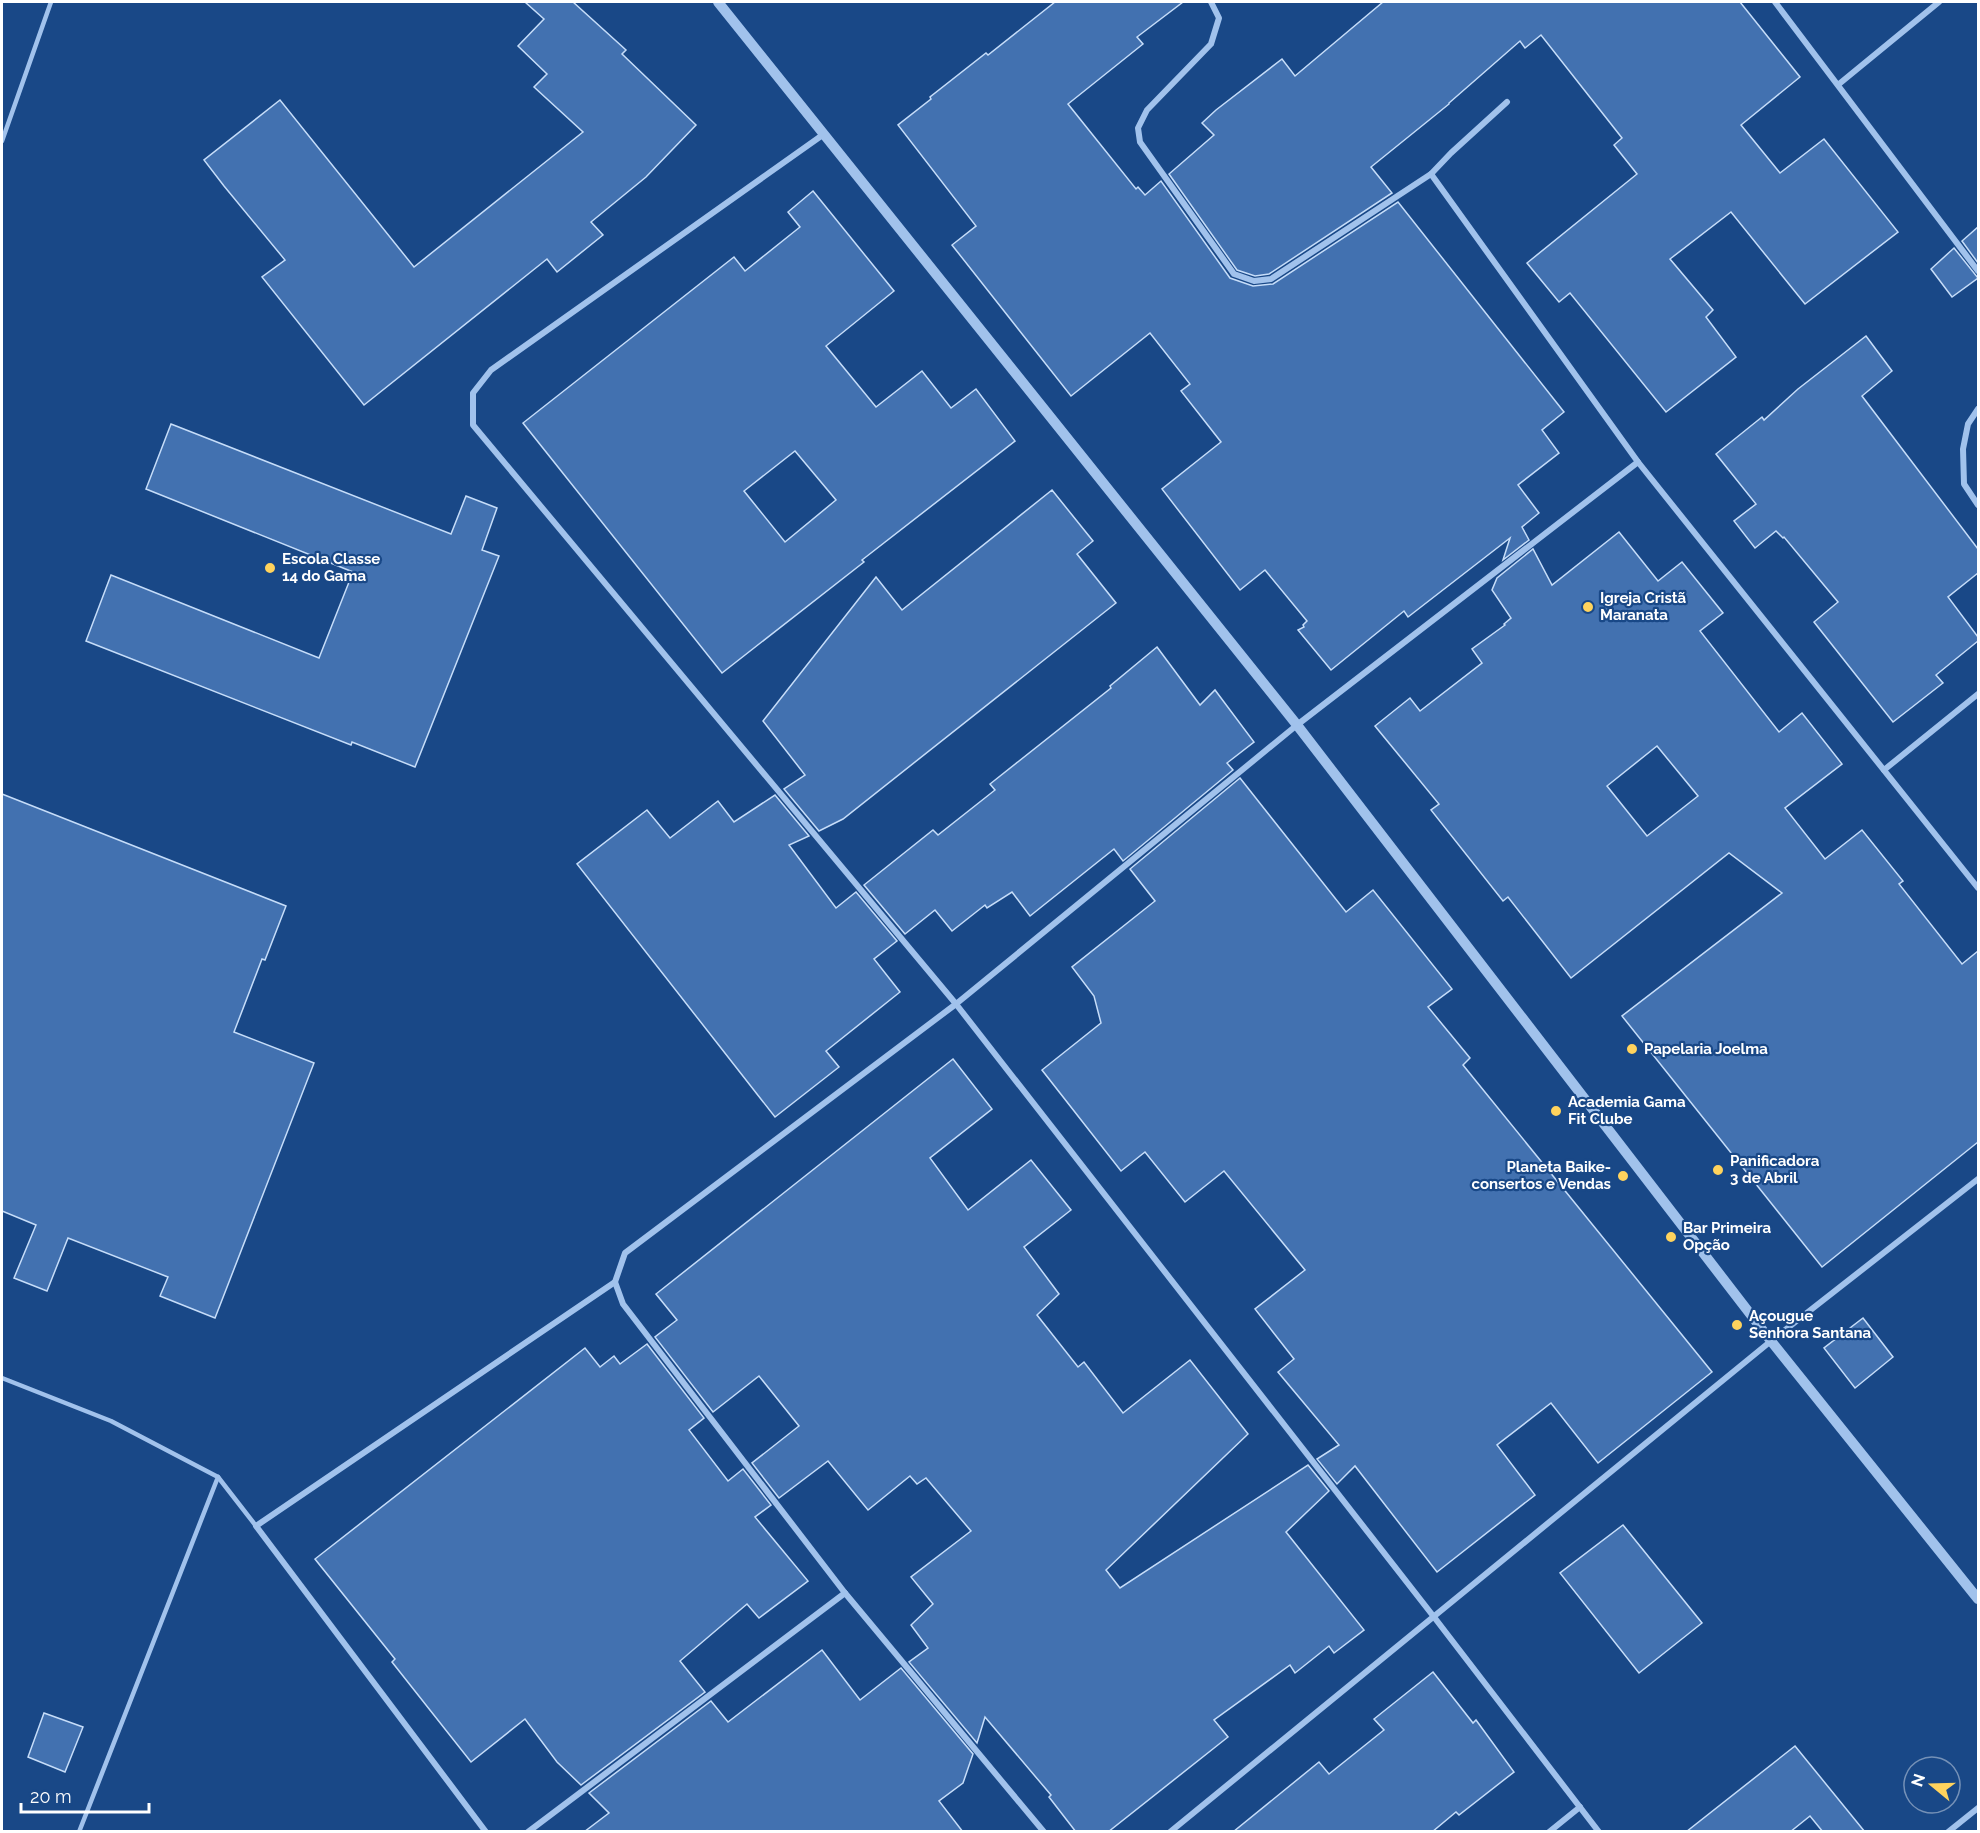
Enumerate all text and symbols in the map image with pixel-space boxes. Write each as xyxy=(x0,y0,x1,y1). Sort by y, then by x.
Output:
place label: Escola Classe 14 do Gama xyxy=(282,550,380,585)
marker: Escola Classe 14 do Gama xyxy=(263,561,277,575)
place label: Igreja Cristã Maranata xyxy=(1600,589,1687,624)
marker: Igreja Cristã Maranata xyxy=(1581,600,1595,614)
place label: Papelaria Joelma xyxy=(1644,1040,1768,1058)
marker: Papelaria Joelma xyxy=(1625,1042,1639,1056)
place label: Academia Gama Fit Clube xyxy=(1568,1093,1686,1128)
marker: Academia Gama Fit Clube xyxy=(1549,1104,1563,1118)
place label: Panificadora 3 de Abril xyxy=(1730,1152,1820,1187)
place label: Planeta Baike- consertos e Vendas xyxy=(1472,1158,1611,1193)
marker: Panificadora 3 de Abril xyxy=(1711,1163,1725,1177)
marker: Planeta Baike- consertos e Vendas xyxy=(1616,1169,1630,1183)
place label: Bar Primeira Opção xyxy=(1683,1219,1771,1254)
marker: Bar Primeira Opção xyxy=(1664,1230,1678,1244)
place label: Açougue Senhora Santana xyxy=(1749,1307,1872,1342)
marker: Açougue Senhora Santana xyxy=(1730,1318,1744,1332)
north arrow xyxy=(1902,1755,1962,1815)
text: N xyxy=(1907,1771,1929,1789)
scale bar xyxy=(21,1776,148,1814)
text: 20 m xyxy=(30,1786,72,1807)

